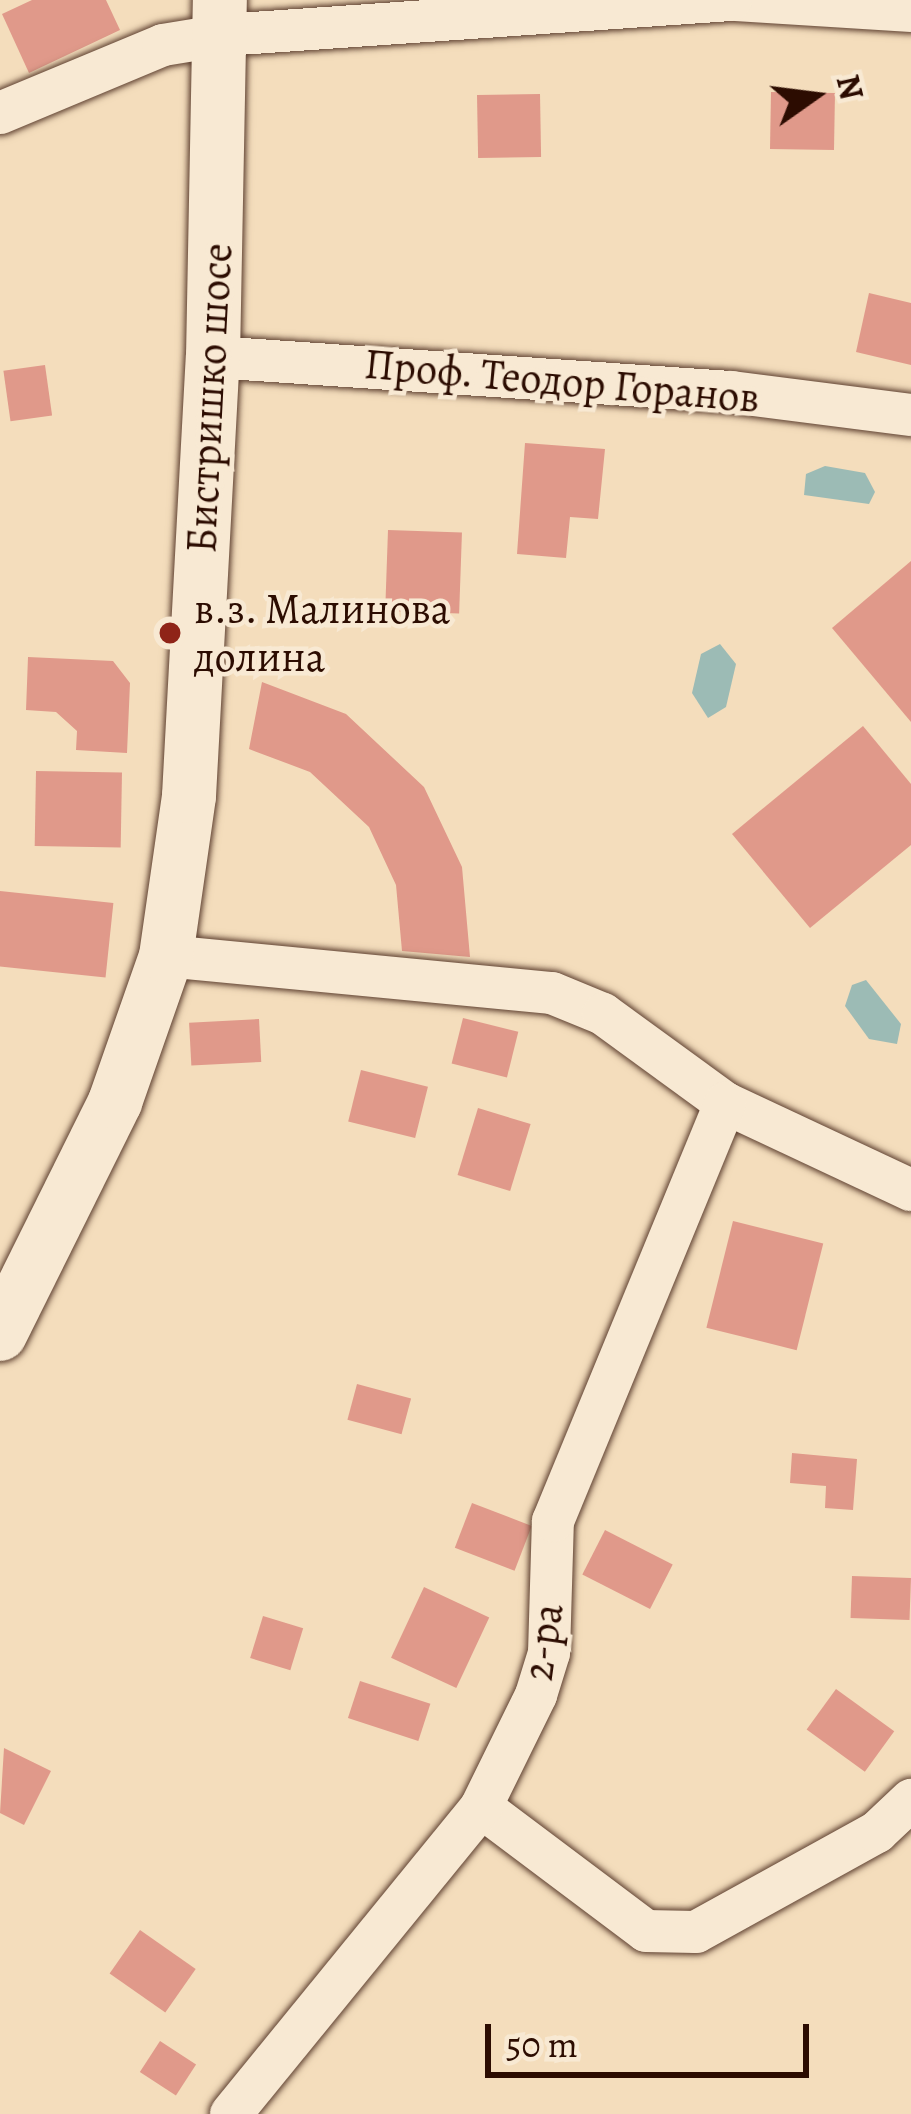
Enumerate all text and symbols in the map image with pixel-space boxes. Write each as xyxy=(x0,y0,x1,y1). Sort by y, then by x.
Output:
north arrow xyxy=(755,36,875,156)
text: N xyxy=(826,70,875,104)
street label: Бистришко шосе xyxy=(176,242,242,554)
street label: Проф. Теодор Горанов xyxy=(362,339,762,423)
place label: в.з. Малинова долина xyxy=(194,584,451,682)
marker: в.з. Малинова долина xyxy=(157,620,183,646)
street label: 2-ра xyxy=(513,1600,573,1684)
scale bar xyxy=(491,2000,815,2074)
text: 50 m xyxy=(506,2020,578,2069)

